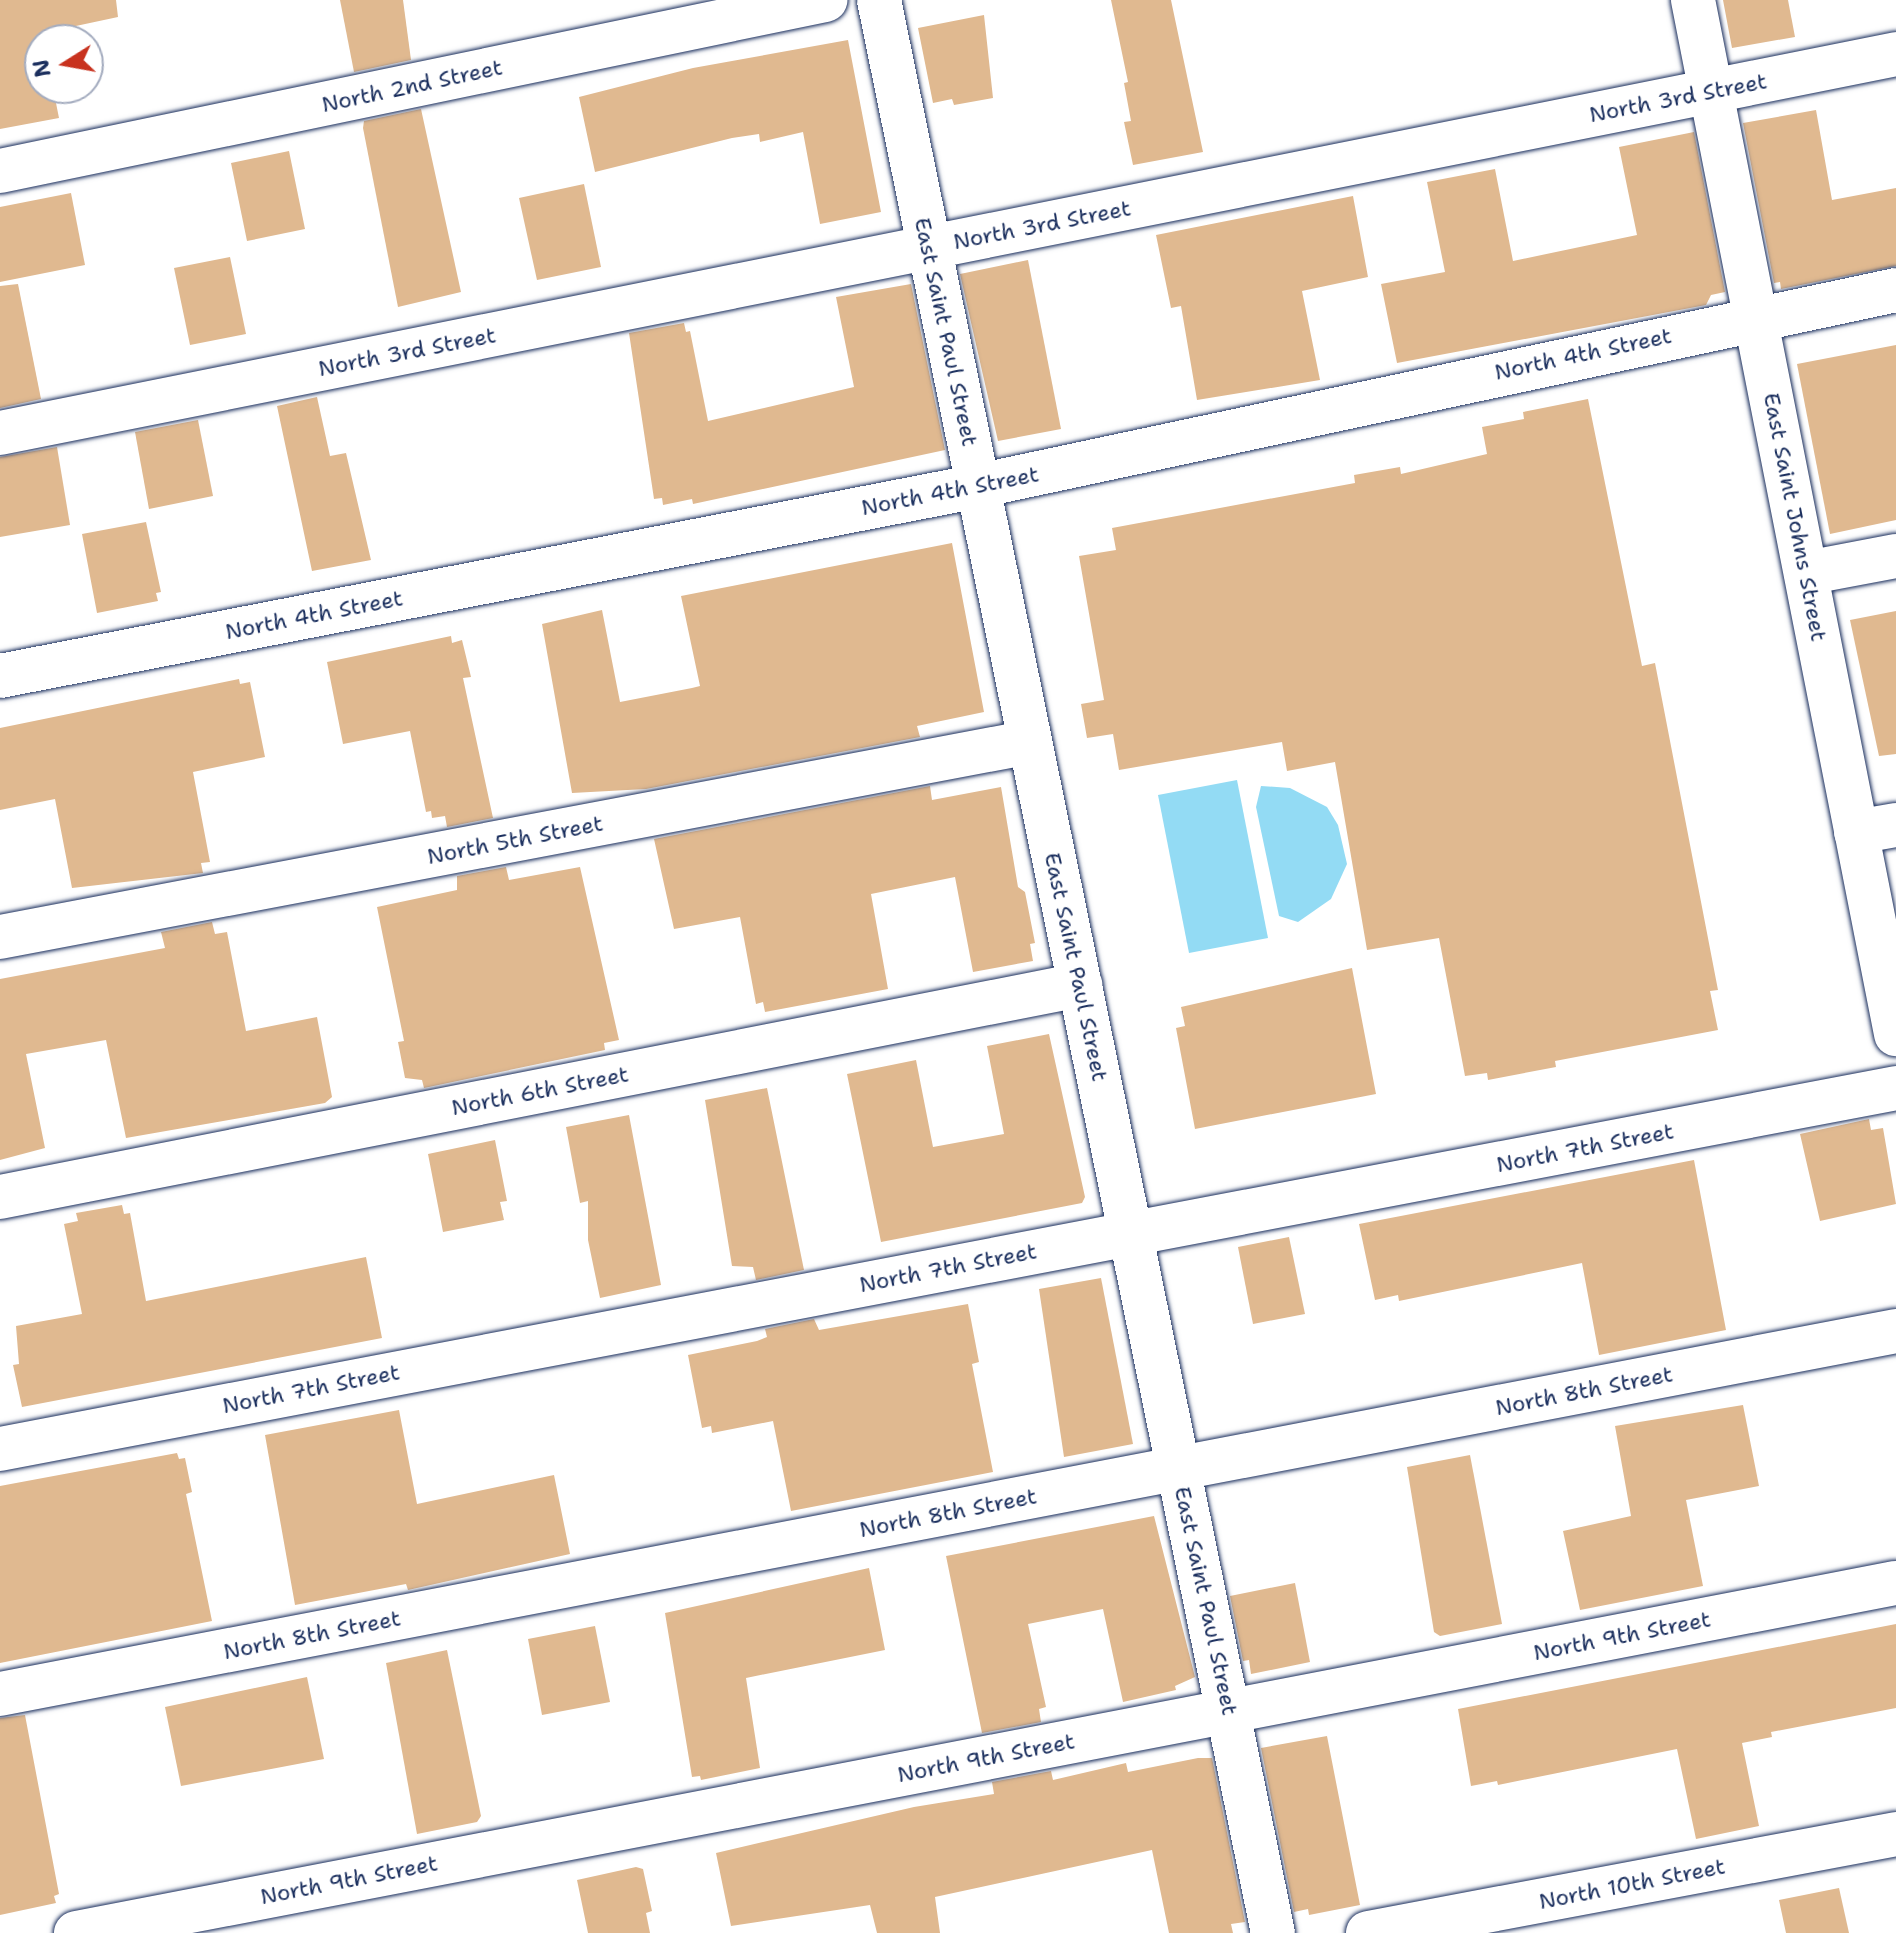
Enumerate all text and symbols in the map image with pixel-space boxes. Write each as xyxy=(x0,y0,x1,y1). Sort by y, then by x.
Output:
north arrow xyxy=(24,24,104,104)
street label: North 2nd Street xyxy=(319,54,505,118)
text: N xyxy=(26,57,58,80)
street label: North 3rd Street xyxy=(1587,68,1769,128)
street label: North 3rd Street xyxy=(951,195,1133,255)
street label: East Saint Paul Street xyxy=(909,215,983,449)
street label: North 3rd Street xyxy=(316,322,498,382)
street label: North 4th Street xyxy=(1492,322,1674,386)
street label: East Saint Johns Street xyxy=(1758,391,1832,643)
street label: North 4th Street xyxy=(859,461,1041,521)
street label: North 4th Street xyxy=(223,585,405,645)
street label: North 5th Street xyxy=(425,810,605,870)
street label: East Saint Paul Street xyxy=(1039,850,1113,1084)
street label: North 6th Street xyxy=(449,1061,631,1121)
street label: North 7th Street xyxy=(1494,1118,1676,1178)
street label: North 7th Street xyxy=(857,1238,1039,1298)
street label: North 7th Street xyxy=(220,1359,402,1419)
street label: North 8th Street xyxy=(1493,1361,1675,1421)
street label: North 8th Street xyxy=(857,1483,1039,1543)
street label: East Saint Paul Street xyxy=(1169,1484,1243,1718)
street label: North 8th Street xyxy=(221,1605,403,1665)
street label: North 9th Street xyxy=(1531,1606,1713,1666)
street label: North 9th Street xyxy=(895,1728,1077,1788)
street label: North 9th Street xyxy=(258,1850,440,1910)
street label: North 10th Street xyxy=(1537,1853,1727,1915)

